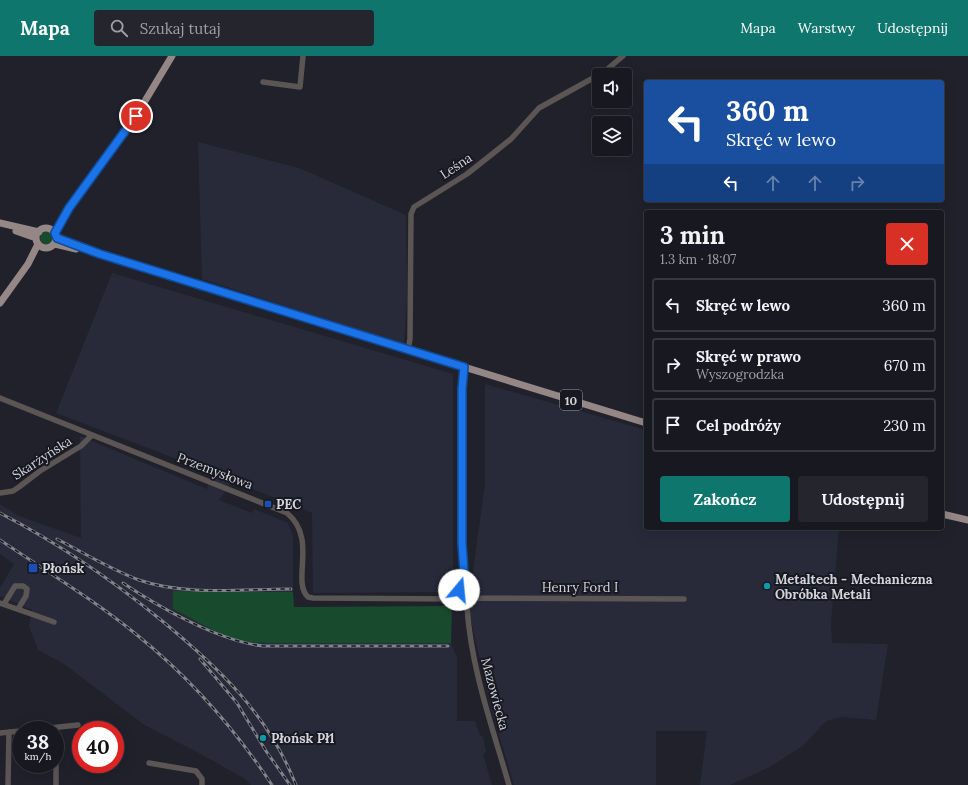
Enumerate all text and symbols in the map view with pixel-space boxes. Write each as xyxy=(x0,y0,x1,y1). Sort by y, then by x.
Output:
search box xyxy=(94,10,374,46)
text: Mapa xyxy=(20,16,70,40)
icon: search xyxy=(108,17,130,39)
text: Szukaj tutaj xyxy=(140,19,221,38)
text: Mapa xyxy=(740,19,776,37)
text: Warstwy xyxy=(798,19,855,37)
text: Udostępnij xyxy=(877,19,948,37)
map controls xyxy=(592,68,632,156)
button: sound xyxy=(592,68,632,108)
text: 360 m xyxy=(726,93,809,129)
icon: left xyxy=(660,96,712,148)
pin xyxy=(119,99,153,133)
icon: arrive xyxy=(125,105,147,127)
button: layers xyxy=(592,116,632,156)
text: Skręć w lewo xyxy=(726,128,836,151)
street label: Leśna xyxy=(437,149,476,183)
icon: left xyxy=(720,172,742,194)
icon: ahead xyxy=(762,172,784,194)
icon: ahead xyxy=(804,172,826,194)
icon: right xyxy=(846,172,868,194)
text: 3 min xyxy=(660,220,725,251)
button: close xyxy=(886,223,928,265)
text: 1.3 km · 18:07 xyxy=(660,251,736,268)
icon: left xyxy=(662,294,684,316)
text: Skręć w lewo xyxy=(696,296,790,315)
text: 360 m xyxy=(882,296,926,315)
text: Skręć w prawo xyxy=(696,347,801,366)
icon: right xyxy=(662,354,684,376)
text: 670 m xyxy=(884,356,926,375)
text: Wyszogrodzka xyxy=(696,366,784,383)
road number: 10 xyxy=(560,390,582,410)
icon: arrive xyxy=(662,414,684,436)
text: Cel podróży xyxy=(696,416,781,435)
text: 230 m xyxy=(883,416,926,435)
street label: Skarżyńska xyxy=(9,432,75,484)
street label: Przemysłowa xyxy=(175,449,256,493)
button: Zakończ xyxy=(660,476,790,522)
button: Udostępnij xyxy=(798,476,928,522)
place label: PEC xyxy=(276,496,301,513)
marker: PEC xyxy=(263,499,273,509)
place label: Płońsk xyxy=(42,560,85,577)
marker: Płońsk xyxy=(27,562,39,574)
position arrow xyxy=(438,569,480,611)
place label: Metaltech - Mechaniczna Obróbka Metali xyxy=(775,571,933,603)
street label: Henry Ford I xyxy=(542,579,618,596)
marker: Metaltech - Mechaniczna Obróbka Metali xyxy=(762,581,772,591)
street label: Mazowiecka xyxy=(477,656,513,732)
speed limit sign: 40 xyxy=(72,721,124,773)
text: 38 xyxy=(27,729,49,754)
place label: Płońsk Pł1 xyxy=(271,730,335,747)
marker: Płońsk Pł1 xyxy=(258,733,268,743)
text: km/h xyxy=(24,750,52,763)

